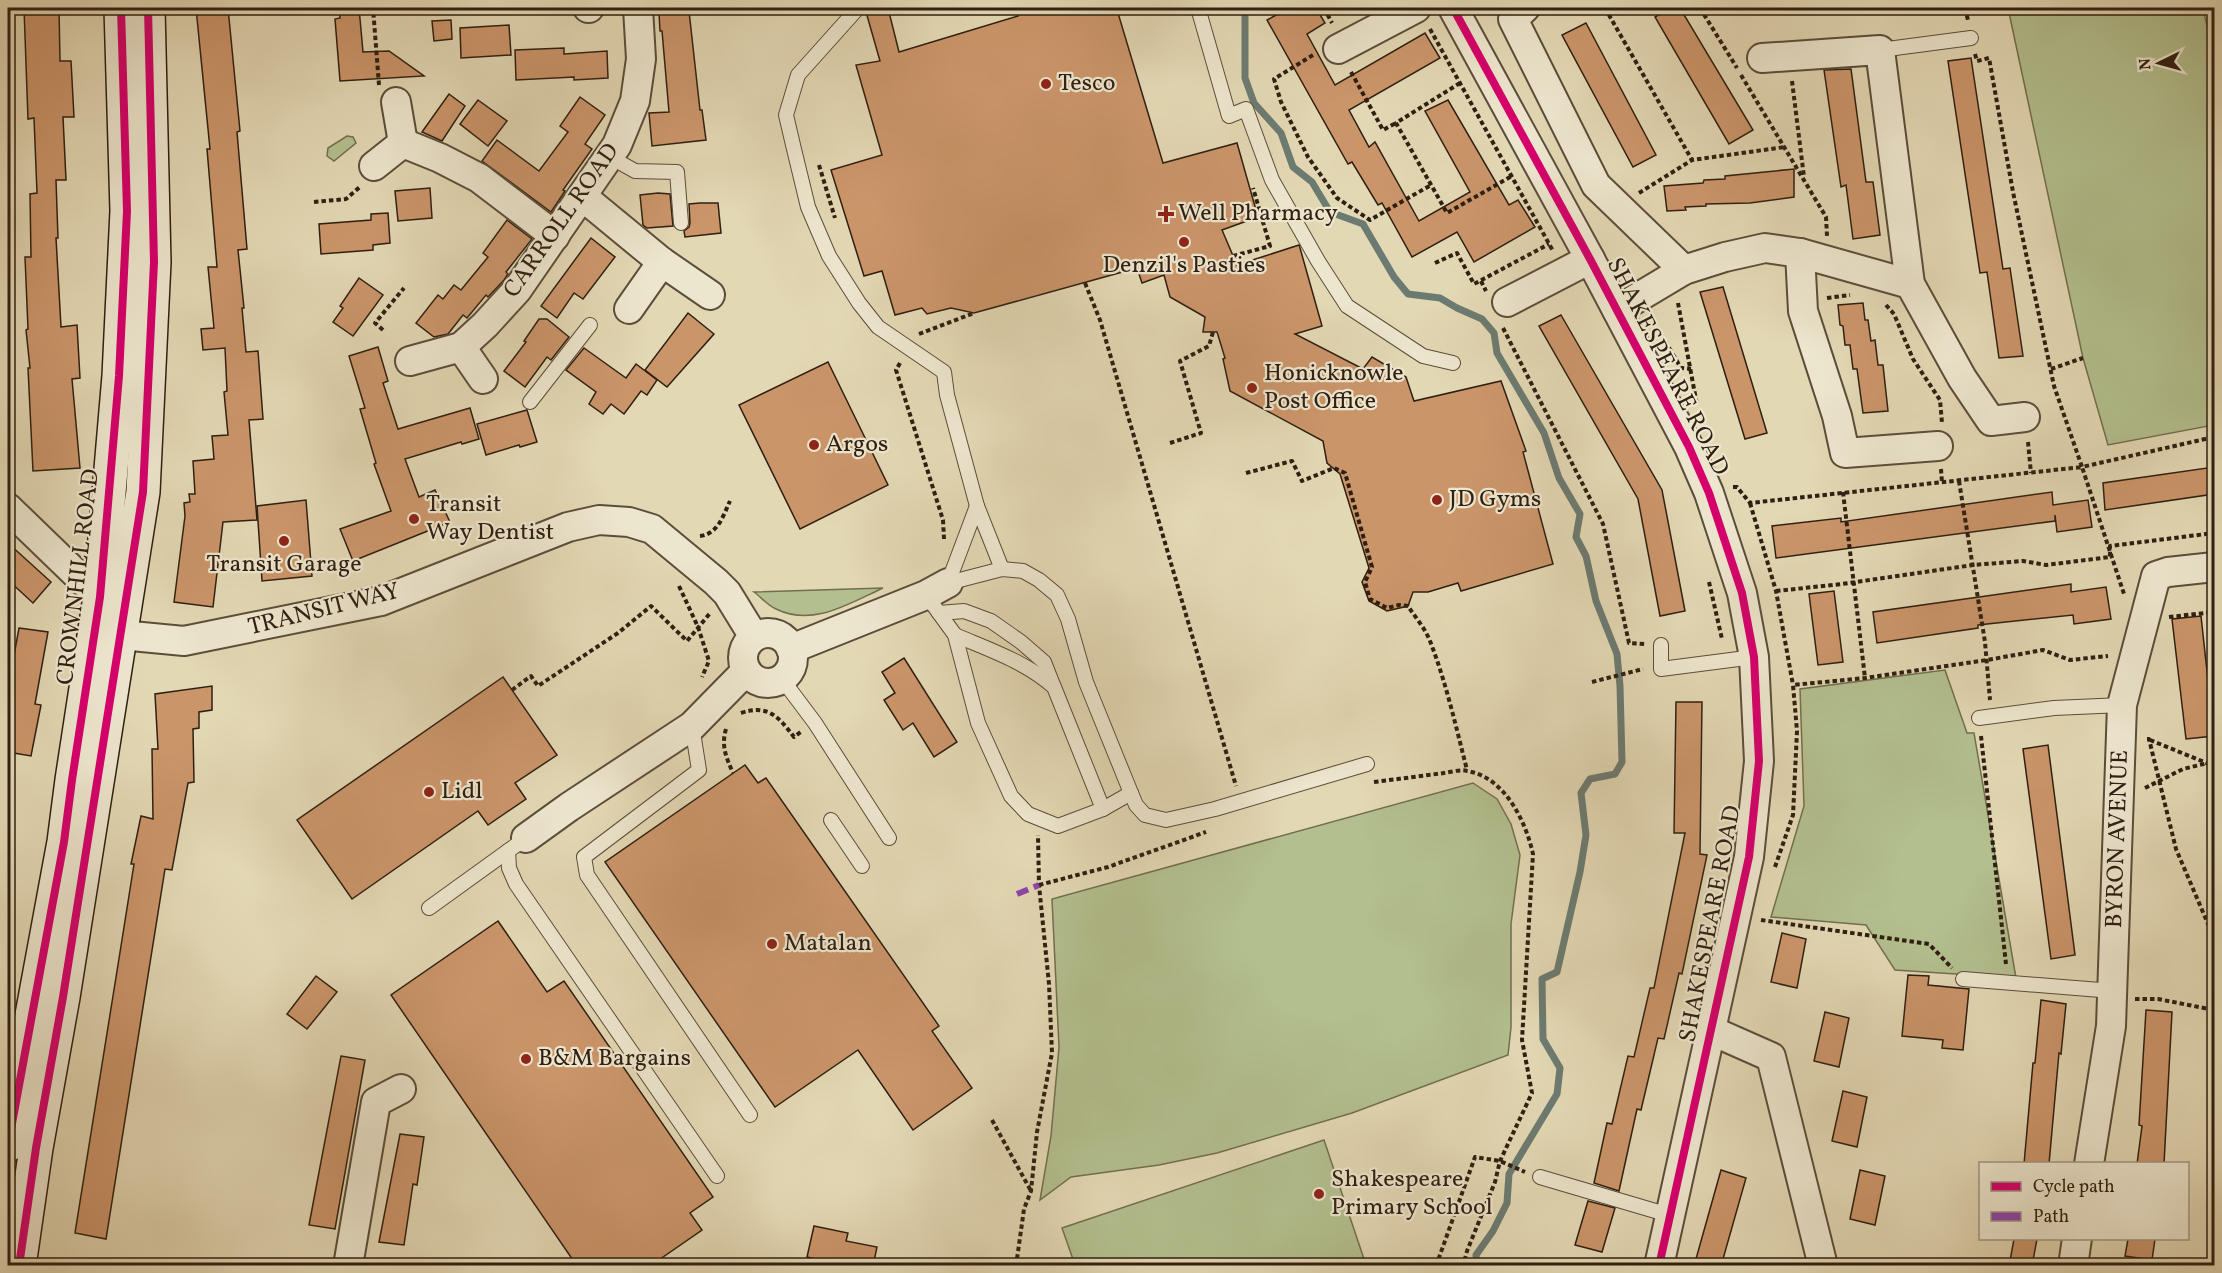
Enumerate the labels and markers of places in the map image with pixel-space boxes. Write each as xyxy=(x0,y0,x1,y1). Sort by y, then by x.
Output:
place label: Tesco xyxy=(1058,67,1116,101)
marker: Tesco xyxy=(1039,77,1053,91)
place label: Well Pharmacy xyxy=(1178,197,1338,231)
marker: Well Pharmacy xyxy=(1159,207,1173,221)
marker: Denzil's Pasties xyxy=(1177,235,1191,249)
place label: Denzil's Pasties xyxy=(1103,249,1265,283)
place label: Honicknowle Post Office xyxy=(1264,357,1404,419)
marker: Honicknowle Post Office xyxy=(1245,381,1259,395)
place label: Argos xyxy=(826,428,888,462)
marker: Argos xyxy=(807,438,821,452)
place label: JD Gyms xyxy=(1449,483,1541,517)
place label: Transit Way Dentist xyxy=(426,488,554,550)
marker: JD Gyms xyxy=(1430,493,1444,507)
marker: Transit Way Dentist xyxy=(407,512,421,526)
marker: Transit Garage xyxy=(277,534,291,548)
place label: Transit Garage xyxy=(206,548,362,582)
place label: Lidl xyxy=(441,775,482,809)
marker: Lidl xyxy=(422,785,436,799)
place label: Matalan xyxy=(784,927,872,961)
marker: Matalan xyxy=(765,937,779,951)
place label: B&M Bargains xyxy=(538,1042,691,1076)
marker: B&M Bargains xyxy=(519,1052,533,1066)
place label: Shakespeare Primary School xyxy=(1331,1163,1493,1225)
marker: Shakespeare Primary School xyxy=(1312,1187,1326,1201)

